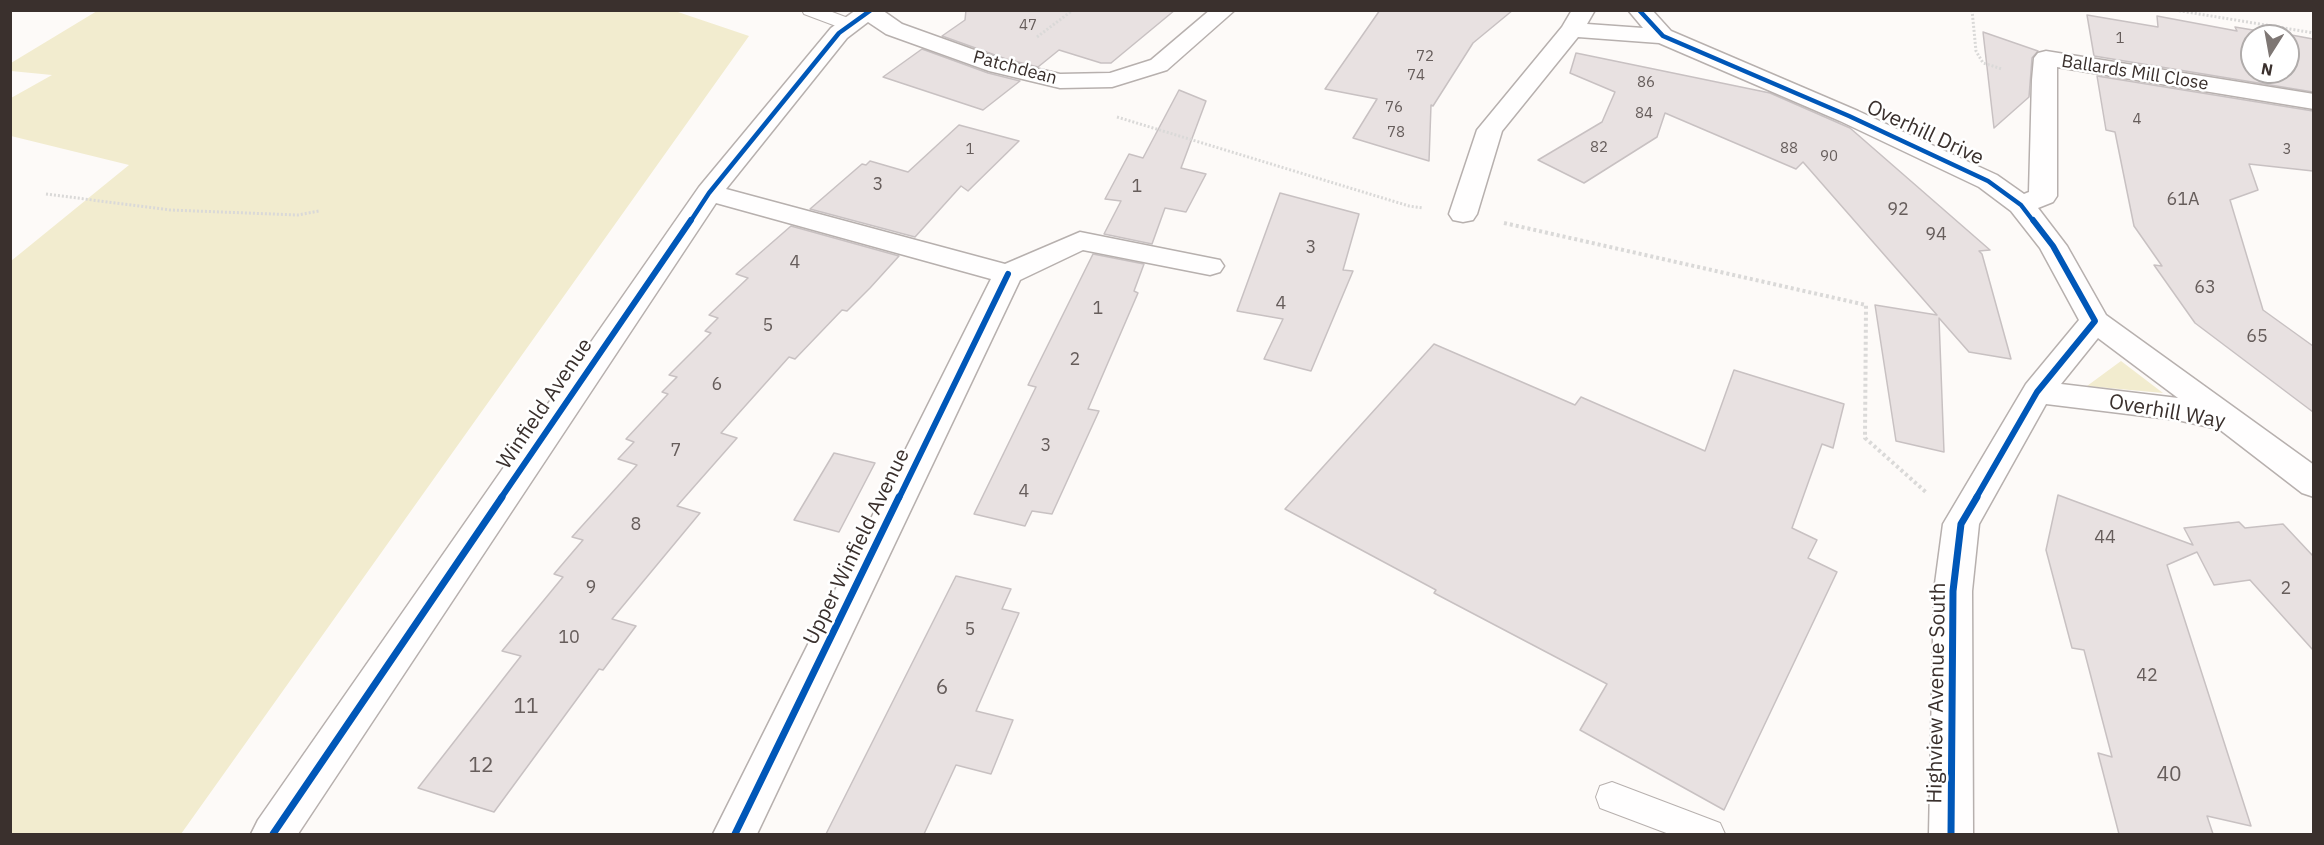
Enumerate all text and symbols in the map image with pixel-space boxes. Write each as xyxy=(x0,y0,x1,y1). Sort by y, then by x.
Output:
house number: 47 xyxy=(1019,17,1037,35)
north arrow xyxy=(2240,24,2300,84)
house number: 1 xyxy=(2116,30,2124,48)
street label: Patchdean xyxy=(971,46,1059,90)
house number: 72 xyxy=(1416,48,1434,66)
street label: Ballards Mill Close xyxy=(2060,51,2210,95)
text: N xyxy=(2259,59,2275,81)
house number: 74 xyxy=(1407,67,1425,85)
house number: 86 xyxy=(1637,74,1655,92)
street label: Overhill Drive xyxy=(1862,95,1988,171)
house number: 76 xyxy=(1385,99,1403,117)
house number: 84 xyxy=(1635,105,1653,123)
house number: 4 xyxy=(2133,111,2141,129)
house number: 78 xyxy=(1387,124,1405,142)
house number: 82 xyxy=(1590,139,1608,157)
house number: 88 xyxy=(1780,140,1798,158)
house number: 1 xyxy=(966,141,974,159)
house number: 3 xyxy=(2283,141,2291,159)
house number: 90 xyxy=(1820,148,1838,166)
house number: 3 xyxy=(873,174,883,196)
house number: 1 xyxy=(1132,176,1142,198)
house number: 61A xyxy=(2166,189,2200,211)
house number: 92 xyxy=(1887,199,1909,221)
house number: 94 xyxy=(1925,224,1947,246)
house number: 3 xyxy=(1306,237,1316,259)
house number: 4 xyxy=(790,252,800,274)
house number: 63 xyxy=(2194,277,2216,299)
house number: 4 xyxy=(1276,293,1286,315)
house number: 1 xyxy=(1093,298,1103,320)
house number: 5 xyxy=(763,315,773,337)
house number: 65 xyxy=(2246,326,2268,348)
street label: Winfield Avenue xyxy=(492,334,598,474)
house number: 2 xyxy=(1070,349,1080,371)
house number: 6 xyxy=(712,374,722,396)
street label: Overhill Way xyxy=(2107,389,2227,435)
house number: 3 xyxy=(1041,435,1051,457)
house number: 7 xyxy=(671,440,681,462)
street label: Upper Winfield Avenue xyxy=(799,445,915,649)
house number: 4 xyxy=(1019,481,1029,503)
house number: 8 xyxy=(631,514,641,536)
house number: 44 xyxy=(2094,527,2116,549)
house number: 9 xyxy=(586,577,596,599)
house number: 2 xyxy=(2281,578,2291,600)
street label: Highview Avenue South xyxy=(1922,582,1952,804)
house number: 5 xyxy=(965,619,975,641)
house number: 10 xyxy=(558,627,580,649)
house number: 42 xyxy=(2136,665,2158,687)
house number: 6 xyxy=(936,675,948,701)
house number: 11 xyxy=(513,694,539,720)
house number: 12 xyxy=(468,753,494,779)
house number: 40 xyxy=(2156,762,2182,788)

